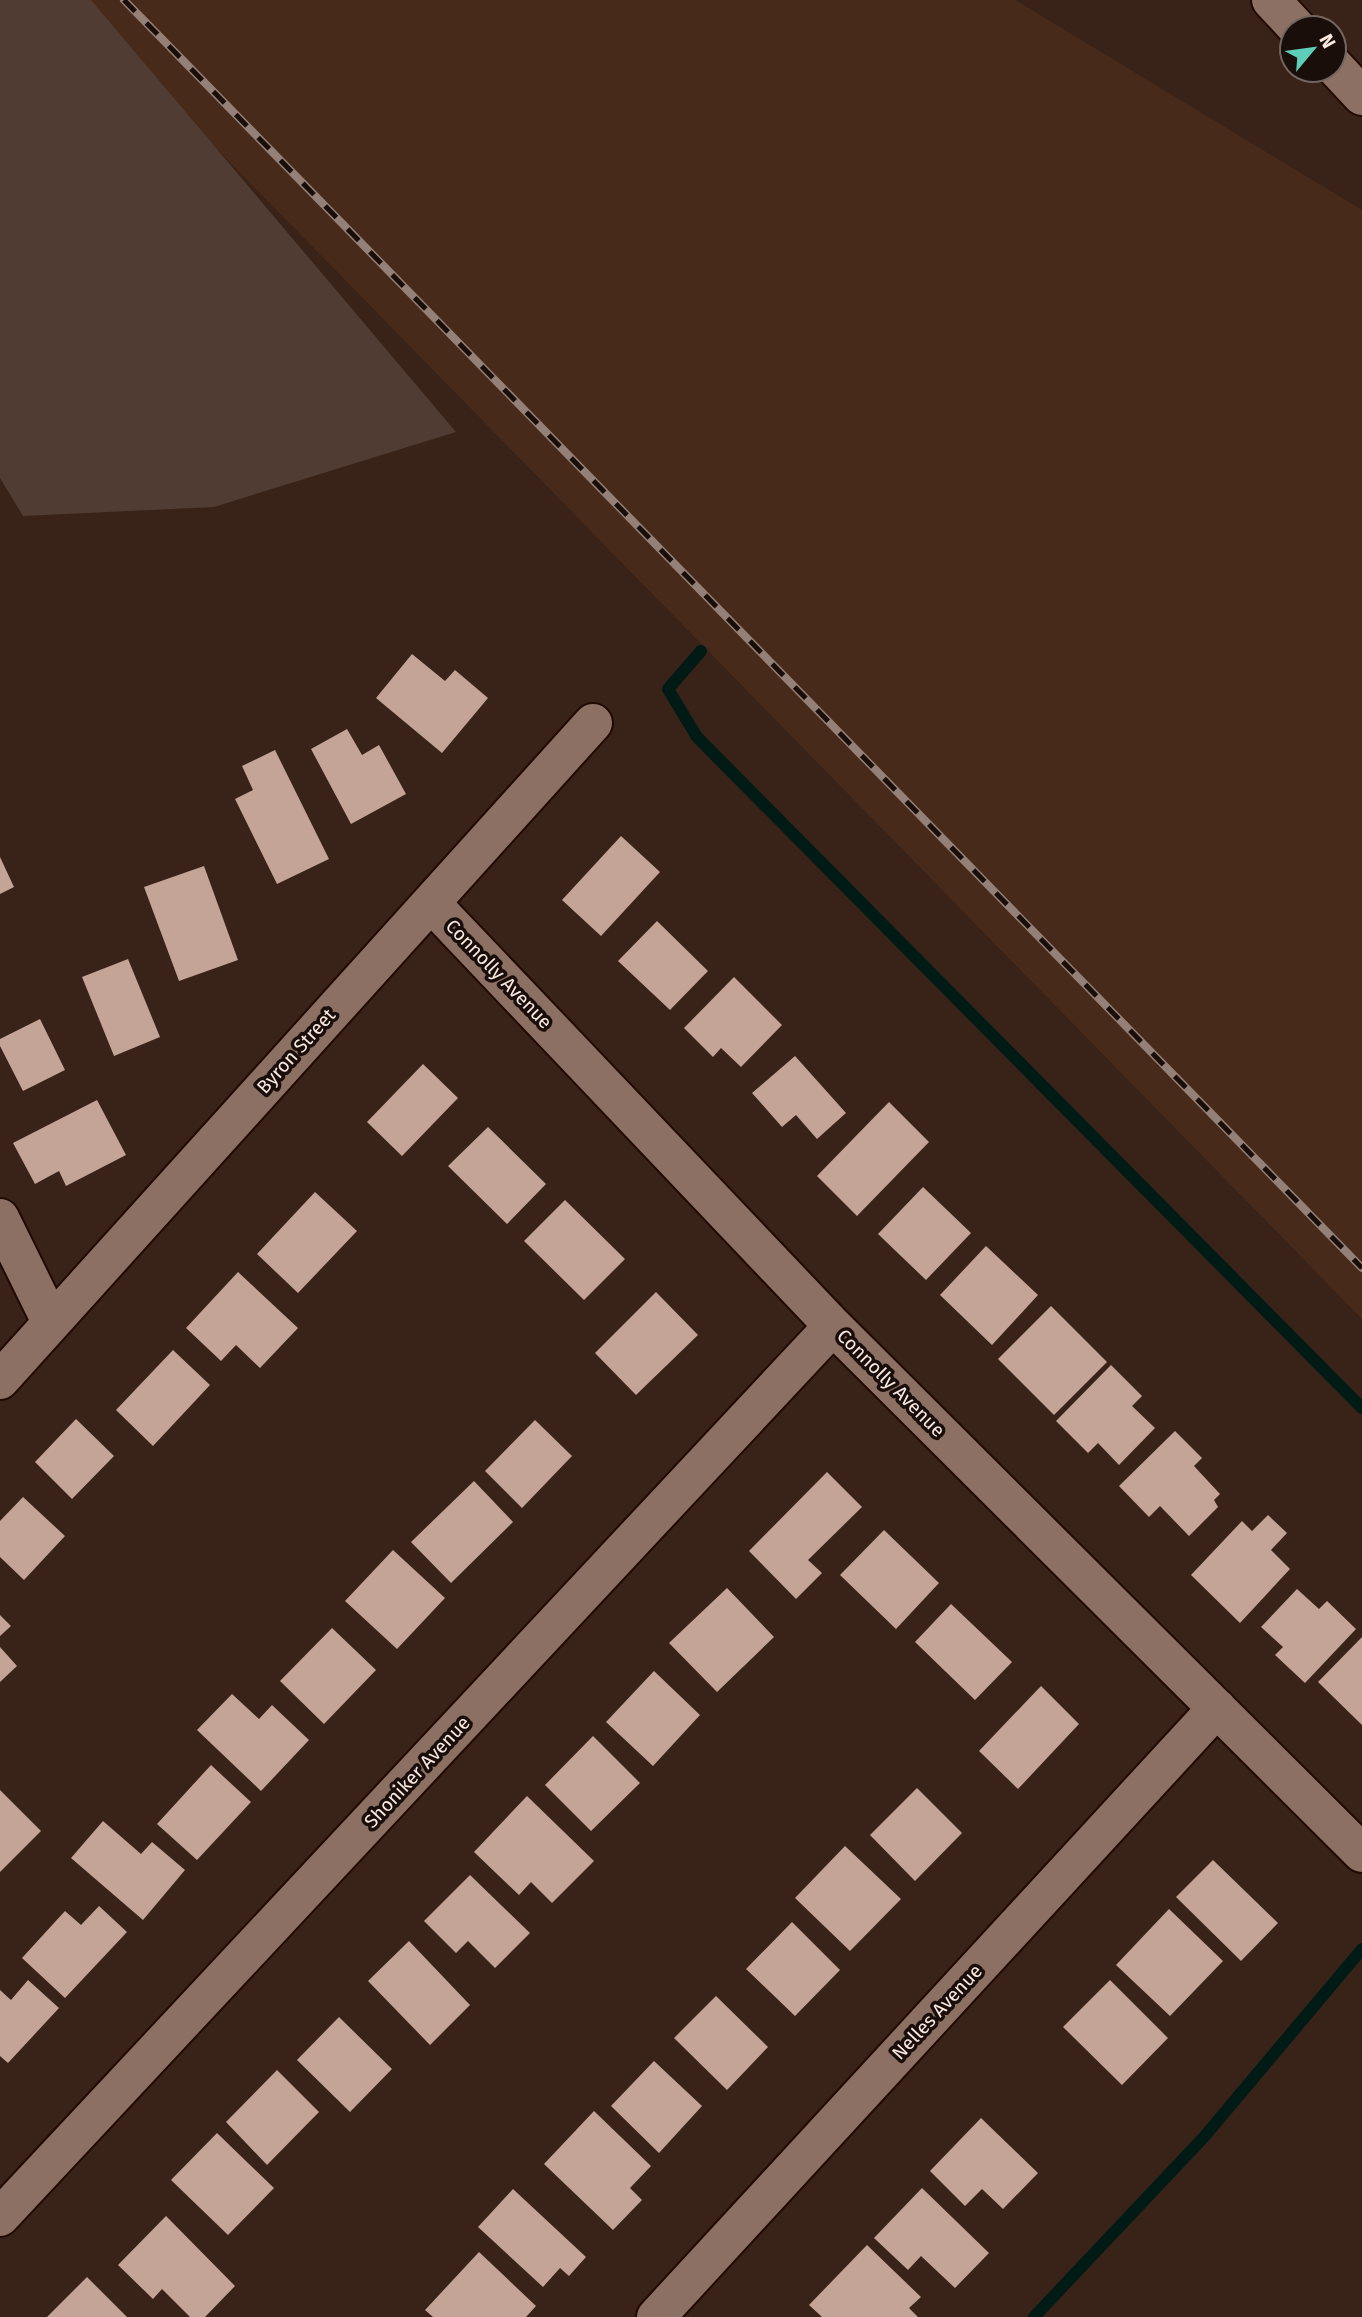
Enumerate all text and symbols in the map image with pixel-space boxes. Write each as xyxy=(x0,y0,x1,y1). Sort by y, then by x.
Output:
north arrow xyxy=(1278,14,1348,84)
text: N xyxy=(1314,30,1341,52)
street label: Connolly Avenue xyxy=(441,915,557,1033)
street label: Byron Street xyxy=(252,1004,340,1098)
street label: Connolly Avenue xyxy=(832,1324,950,1442)
street label: Shoniker Avenue xyxy=(359,1711,475,1833)
street label: Nelles Avenue xyxy=(887,1960,987,2064)

